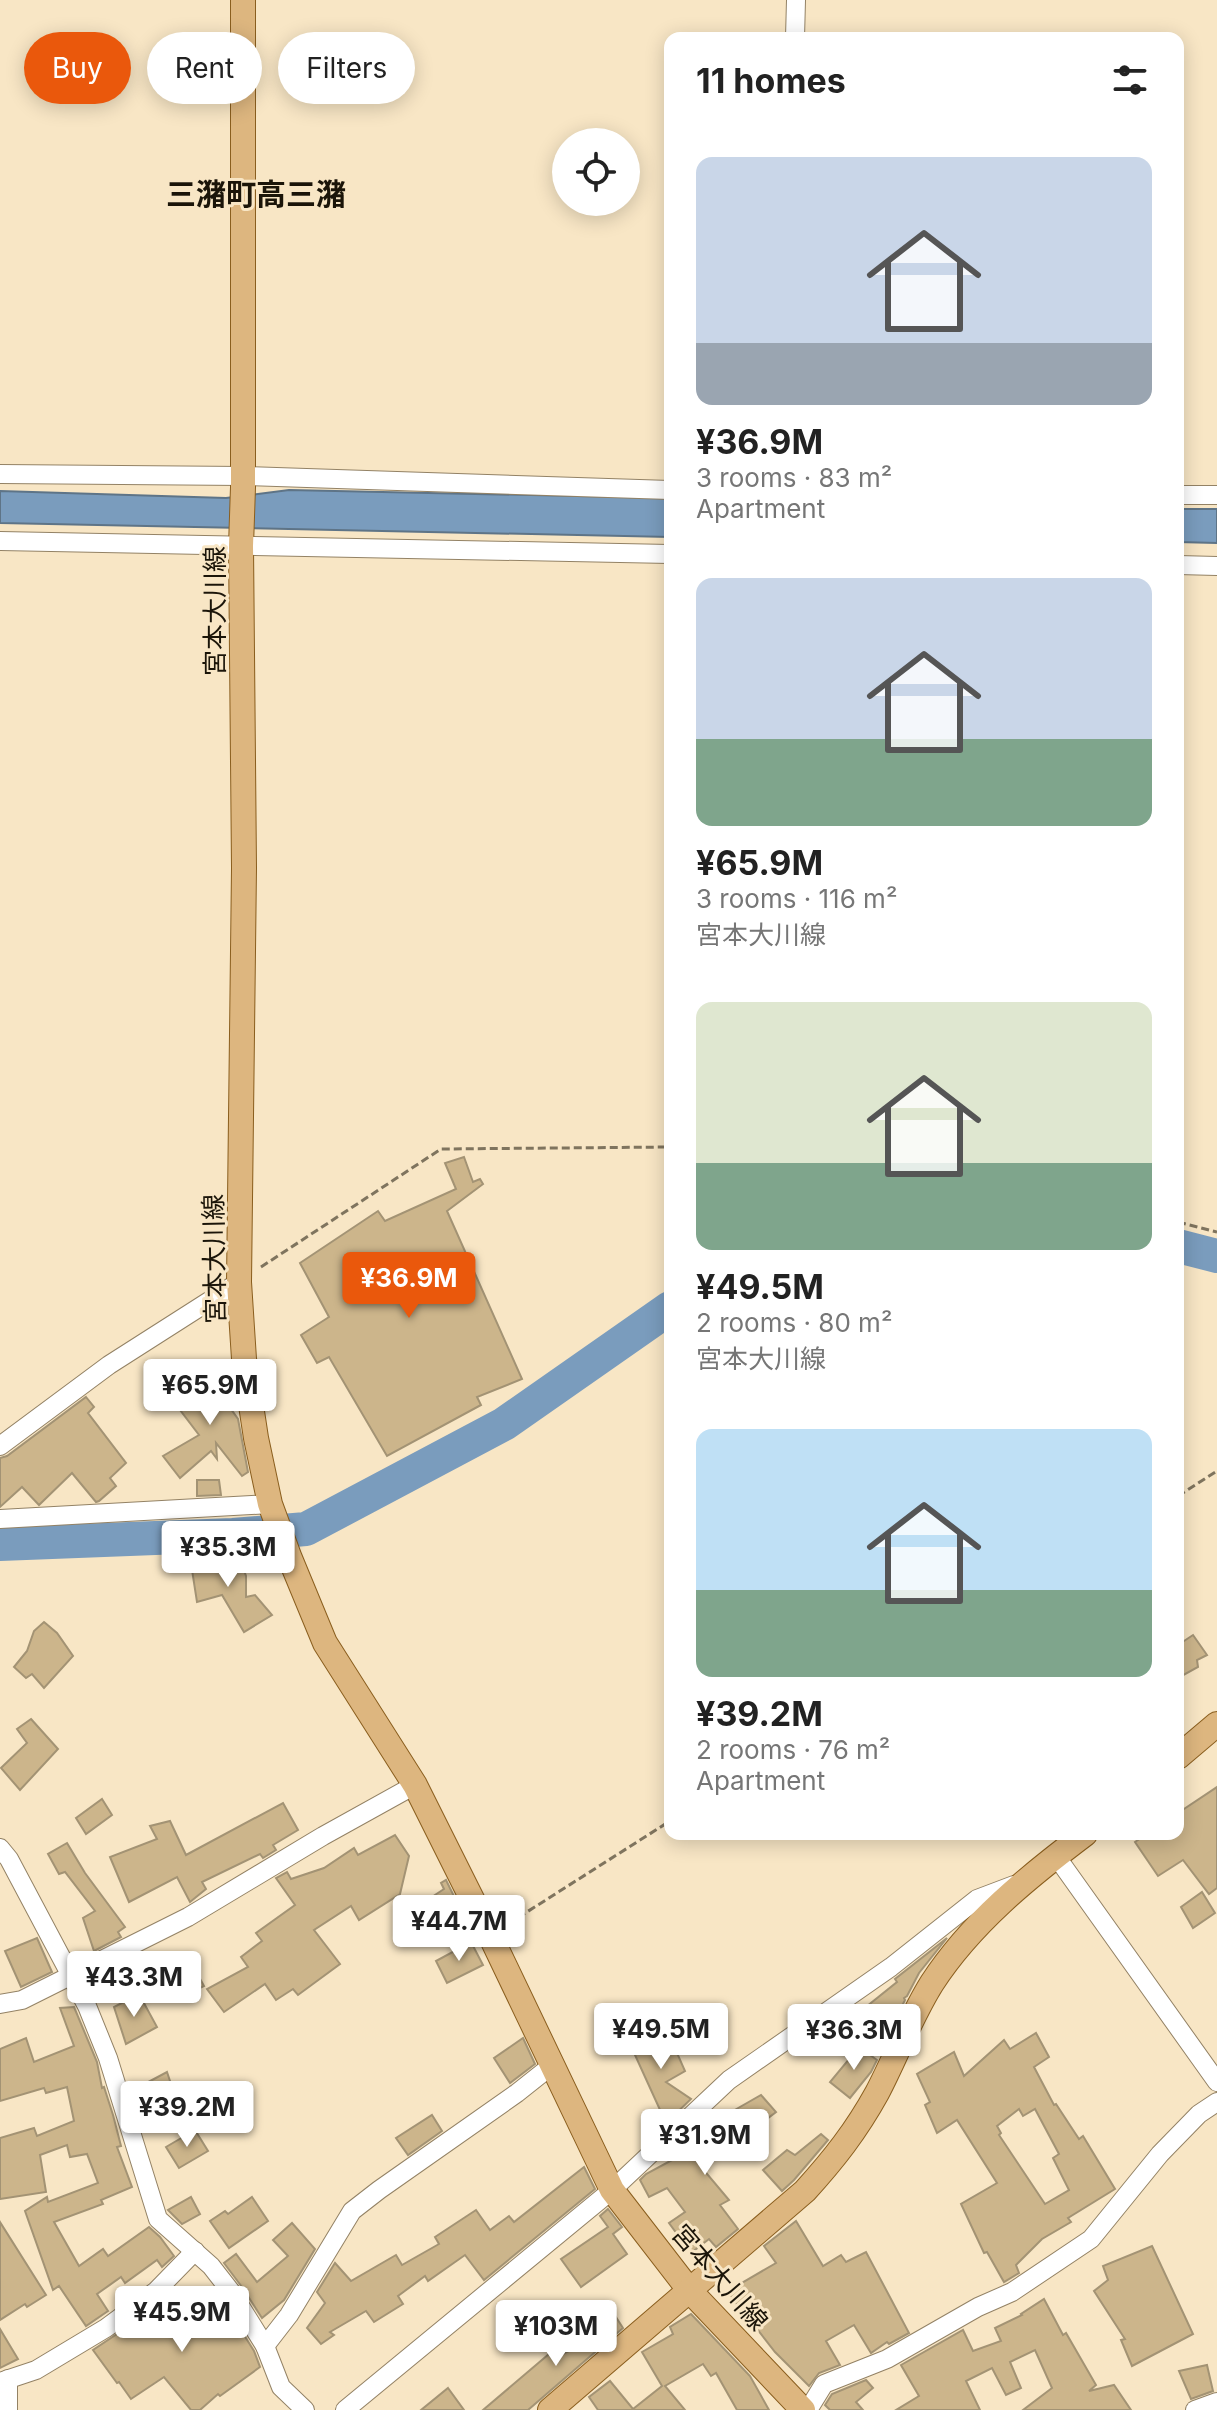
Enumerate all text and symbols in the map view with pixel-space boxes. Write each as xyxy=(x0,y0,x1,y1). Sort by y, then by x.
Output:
chip: Buy xyxy=(24,32,131,104)
chip: Rent xyxy=(147,32,262,104)
chip: Filters xyxy=(278,32,415,104)
icon: filters xyxy=(1108,58,1152,102)
text: 11 homes xyxy=(696,60,846,101)
map controls xyxy=(552,128,640,216)
button: locate xyxy=(552,128,640,216)
district label: 三潴町高三潴 xyxy=(166,176,346,212)
icon: home xyxy=(852,209,996,353)
text: ¥36.9M xyxy=(696,421,823,462)
text: 3 rooms · 83 m² xyxy=(696,462,892,493)
text: Apartment xyxy=(696,493,825,524)
street label: 宮本大川線 xyxy=(199,546,230,676)
icon: home xyxy=(852,630,996,774)
text: ¥65.9M xyxy=(696,842,823,883)
text: 3 rooms · 116 m² xyxy=(696,883,897,914)
text: 宮本大川線 xyxy=(696,919,826,950)
icon: home xyxy=(852,1054,996,1198)
street label: 宮本大川線 xyxy=(197,1194,231,1324)
pin: ¥36.9M xyxy=(344,1252,474,1320)
text: ¥36.9M xyxy=(360,1262,458,1293)
text: ¥49.5M xyxy=(696,1266,824,1307)
text: 2 rooms · 80 m² xyxy=(696,1307,892,1338)
text: 宮本大川線 xyxy=(696,1343,826,1374)
pin: ¥65.9M xyxy=(145,1359,275,1427)
text: ¥65.9M xyxy=(161,1369,259,1400)
icon: home xyxy=(852,1481,996,1625)
pin: ¥35.3M xyxy=(163,1521,293,1589)
text: ¥35.3M xyxy=(180,1531,276,1562)
text: ¥39.2M xyxy=(696,1693,823,1734)
text: 2 rooms · 76 m² xyxy=(696,1734,890,1765)
text: Apartment xyxy=(696,1765,825,1796)
pin: ¥44.7M xyxy=(394,1895,524,1963)
text: ¥44.7M xyxy=(411,1905,507,1936)
pin: ¥43.3M xyxy=(69,1951,199,2019)
text: ¥43.3M xyxy=(85,1961,183,1992)
pin: ¥49.5M xyxy=(596,2003,726,2071)
pin: ¥36.3M xyxy=(789,2004,919,2072)
text: ¥49.5M xyxy=(612,2013,710,2044)
text: ¥36.3M xyxy=(806,2014,902,2045)
pin: ¥39.2M xyxy=(122,2081,252,2149)
text: ¥39.2M xyxy=(138,2091,236,2122)
pin: ¥31.9M xyxy=(640,2109,770,2177)
text: ¥31.9M xyxy=(659,2119,751,2150)
street label: 宮本大川線 xyxy=(666,2218,774,2336)
pin: ¥45.9M xyxy=(117,2286,247,2354)
text: ¥45.9M xyxy=(133,2296,231,2327)
pin: ¥103M xyxy=(500,2300,612,2368)
text: ¥103M xyxy=(514,2310,598,2341)

